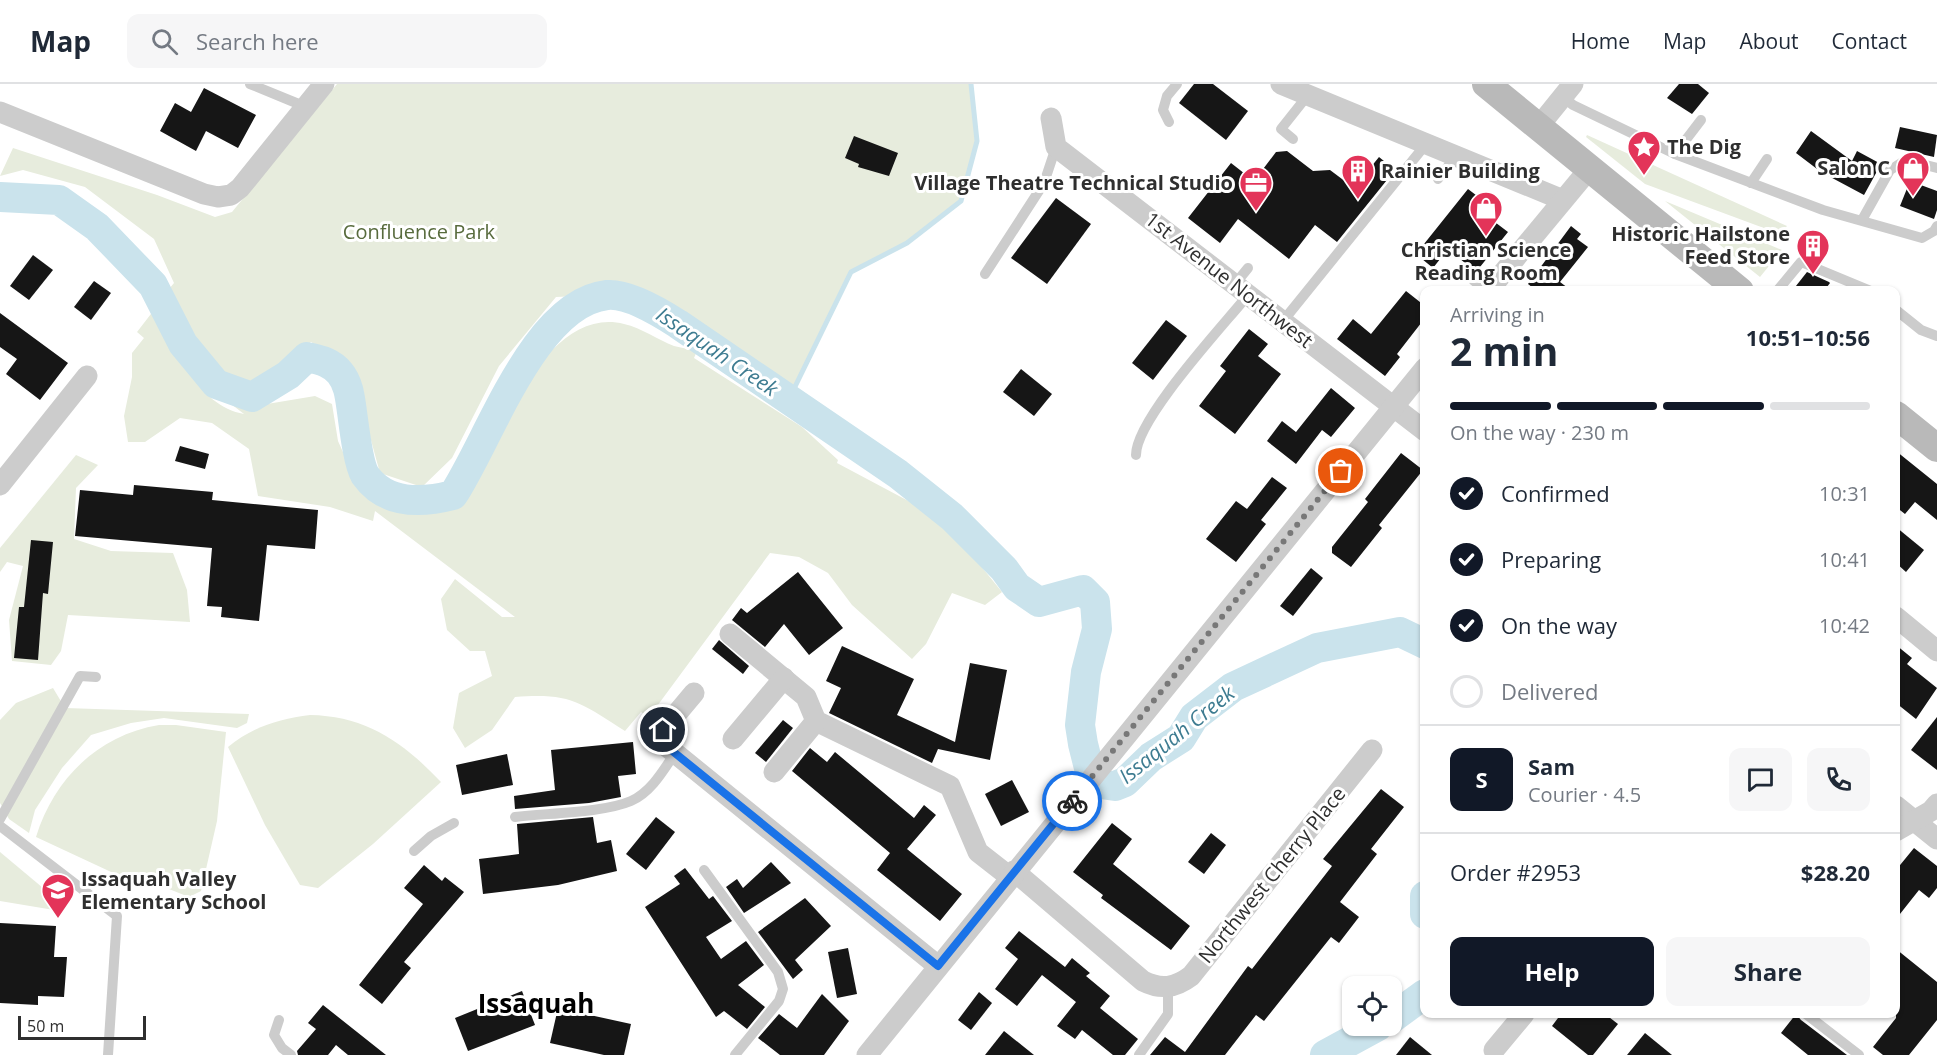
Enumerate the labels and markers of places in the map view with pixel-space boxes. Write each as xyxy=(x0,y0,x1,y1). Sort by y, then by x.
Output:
place icon: The Dig xyxy=(1626,129,1662,176)
place label: The Dig xyxy=(1667,133,1742,160)
shop icon: Salon C xyxy=(1895,150,1931,197)
building icon: Rainier Building xyxy=(1340,153,1376,200)
place label: Salon C xyxy=(1817,154,1890,181)
place label: Rainier Building xyxy=(1381,157,1540,184)
office icon: Village Theatre Technical Studio xyxy=(1238,165,1274,212)
place label: Village Theatre Technical Studio xyxy=(914,169,1233,196)
shop icon: Christian Science Reading Room xyxy=(1468,190,1504,237)
place label: Historic Hailstone Feed Store xyxy=(1611,220,1790,270)
building icon: Historic Hailstone Feed Store xyxy=(1795,228,1831,275)
place label: Christian Science Reading Room xyxy=(1401,236,1571,286)
pin xyxy=(1315,445,1366,496)
pin xyxy=(637,704,688,755)
place label: Issaquah Valley Elementary School xyxy=(81,865,266,915)
school or university icon: Issaquah Valley Elementary School xyxy=(40,872,76,919)

